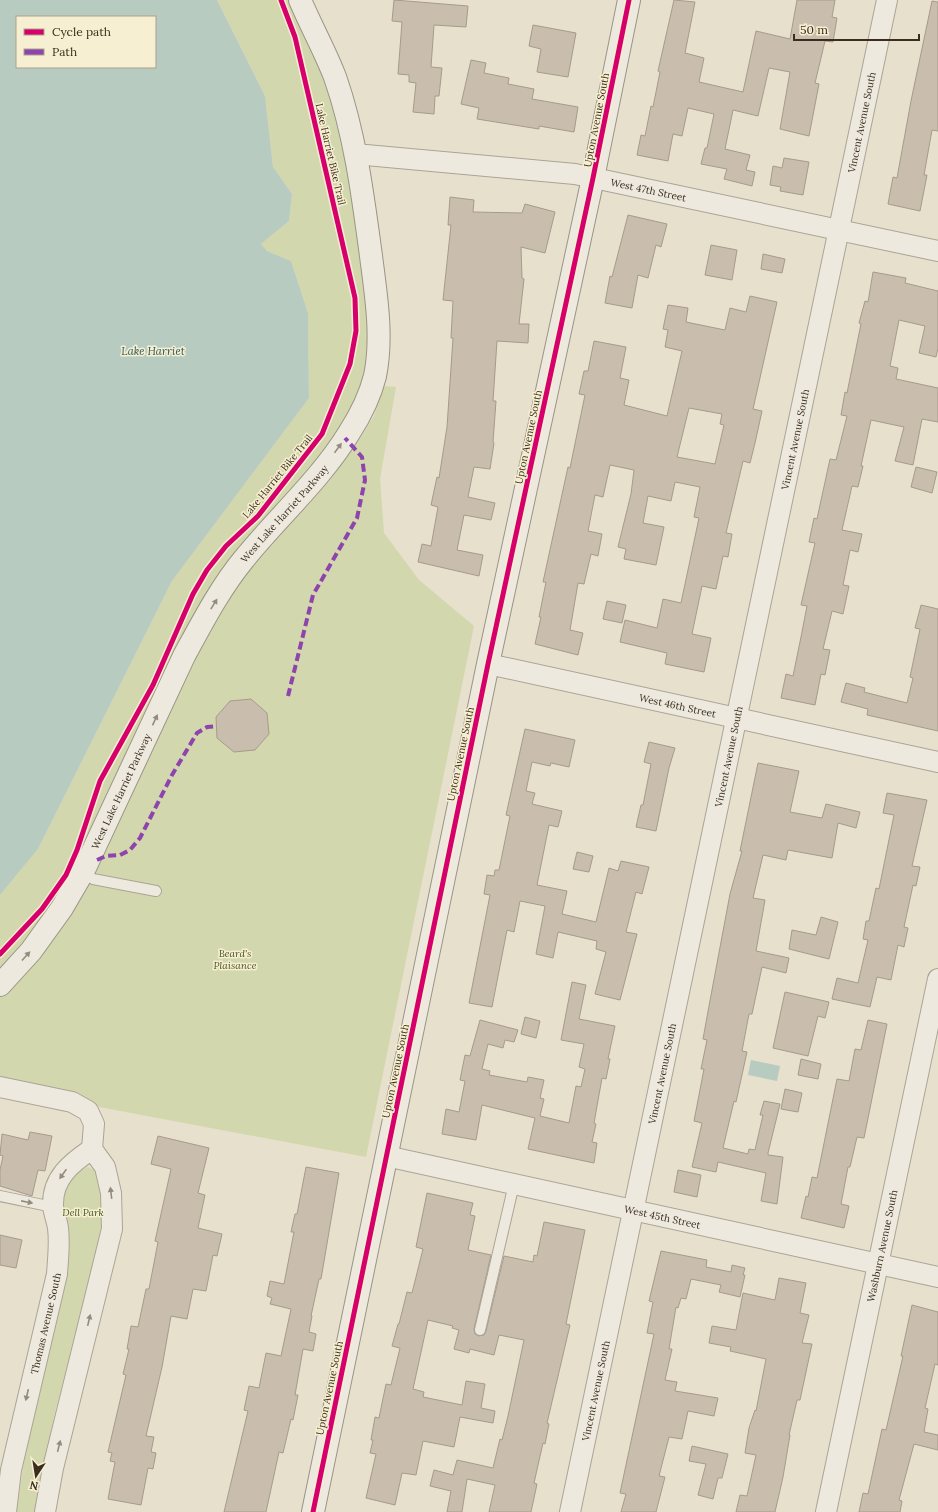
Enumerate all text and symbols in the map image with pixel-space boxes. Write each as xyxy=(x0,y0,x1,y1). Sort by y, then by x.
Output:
legend xyxy=(16,16,156,68)
scale bar xyxy=(794,16,919,42)
text: 50 m xyxy=(800,22,828,37)
text: Cycle path xyxy=(52,24,111,39)
text: Path xyxy=(52,44,77,59)
street label: Vincent Avenue South xyxy=(845,71,879,175)
street label: Upton Avenue South xyxy=(581,72,612,168)
street label: Lake Harriet Bike Trail xyxy=(312,102,349,207)
street label: West 47th Street xyxy=(609,176,688,204)
water label: Lake Harriet xyxy=(121,344,185,358)
street label: Vincent Avenue South xyxy=(778,388,812,492)
street label: Upton Avenue South xyxy=(512,389,545,485)
street label: Lake Harriet Bike Trail xyxy=(240,432,315,521)
one-way arrow xyxy=(334,443,342,453)
street label: West Lake Harriet Parkway xyxy=(238,462,331,565)
one-way arrow xyxy=(210,599,218,609)
street label: West 46th Street xyxy=(638,691,717,720)
street label: Vincent Avenue South xyxy=(712,705,746,809)
street label: Upton Avenue South xyxy=(444,706,477,802)
one-way arrow xyxy=(152,714,158,726)
street label: West Lake Harriet Parkway xyxy=(89,731,154,851)
park label: Beard's Plaisance xyxy=(214,947,257,972)
one-way arrow xyxy=(21,951,31,961)
street label: Vincent Avenue South xyxy=(645,1022,679,1126)
street label: Upton Avenue South xyxy=(379,1023,412,1119)
one-way arrow xyxy=(59,1168,67,1179)
one-way arrow xyxy=(108,1187,114,1199)
street label: Washburn Avenue South xyxy=(864,1189,901,1303)
one-way arrow xyxy=(21,1199,33,1205)
street label: West 45th Street xyxy=(623,1202,702,1232)
park label: Dell Park xyxy=(62,1206,104,1219)
street label: Thomas Avenue South xyxy=(28,1271,64,1375)
one-way arrow xyxy=(87,1314,93,1326)
street label: Vincent Avenue South xyxy=(579,1339,613,1443)
street label: Upton Avenue South xyxy=(313,1340,346,1436)
one-way arrow xyxy=(24,1389,30,1401)
one-way arrow xyxy=(56,1440,62,1452)
north arrow xyxy=(16,1456,56,1496)
text: N xyxy=(28,1478,40,1494)

